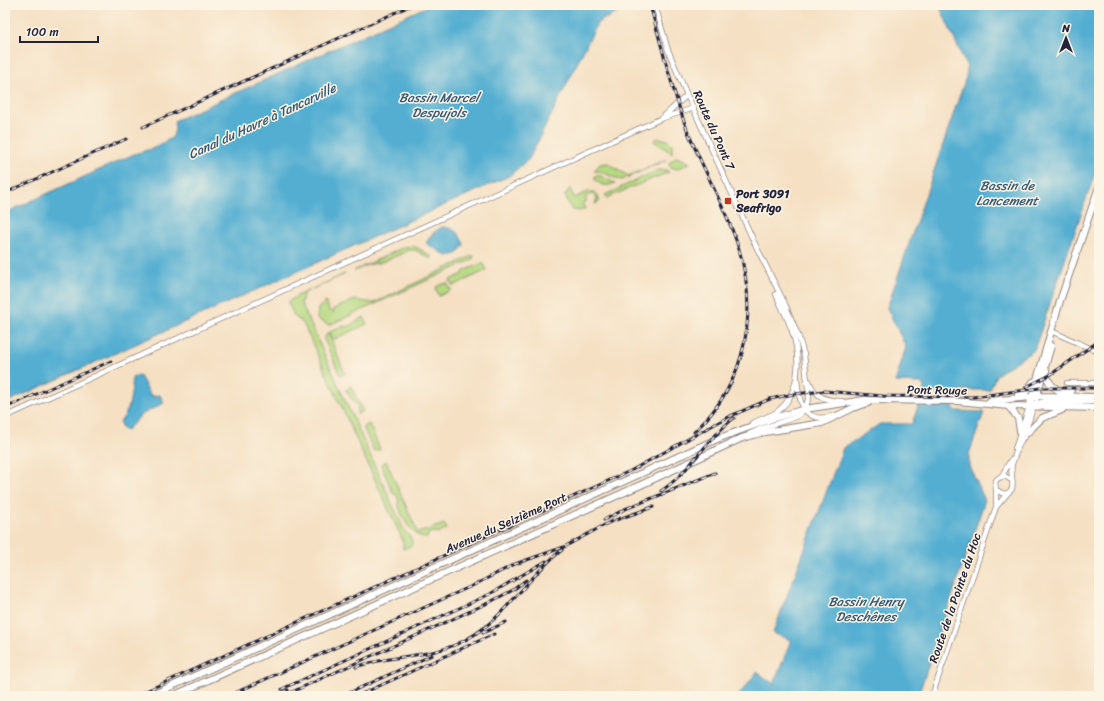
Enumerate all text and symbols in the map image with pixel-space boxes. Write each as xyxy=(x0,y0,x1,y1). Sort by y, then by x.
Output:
scale bar xyxy=(20,18,98,44)
north arrow xyxy=(1046,18,1086,58)
text: N xyxy=(1061,19,1070,38)
text: 100 m xyxy=(26,21,59,43)
water label: Canal du Havre à Tancarville xyxy=(184,76,341,165)
water label: Bassin Marcel Despujols xyxy=(399,86,482,124)
street label: Route du Pont 7 xyxy=(687,87,742,174)
water label: Bassin de Lancement xyxy=(976,174,1039,212)
place label: Port 3091 Seafrigo xyxy=(735,183,789,219)
marker: Port 3091 Seafrigo xyxy=(723,196,733,206)
street label: Pont Rouge xyxy=(907,378,967,402)
street label: Avenue du Seizième Port xyxy=(441,486,570,560)
street label: Route de la Pointe du Hoc xyxy=(922,530,988,666)
water label: Bassin Henry Deschênes xyxy=(828,590,906,628)

